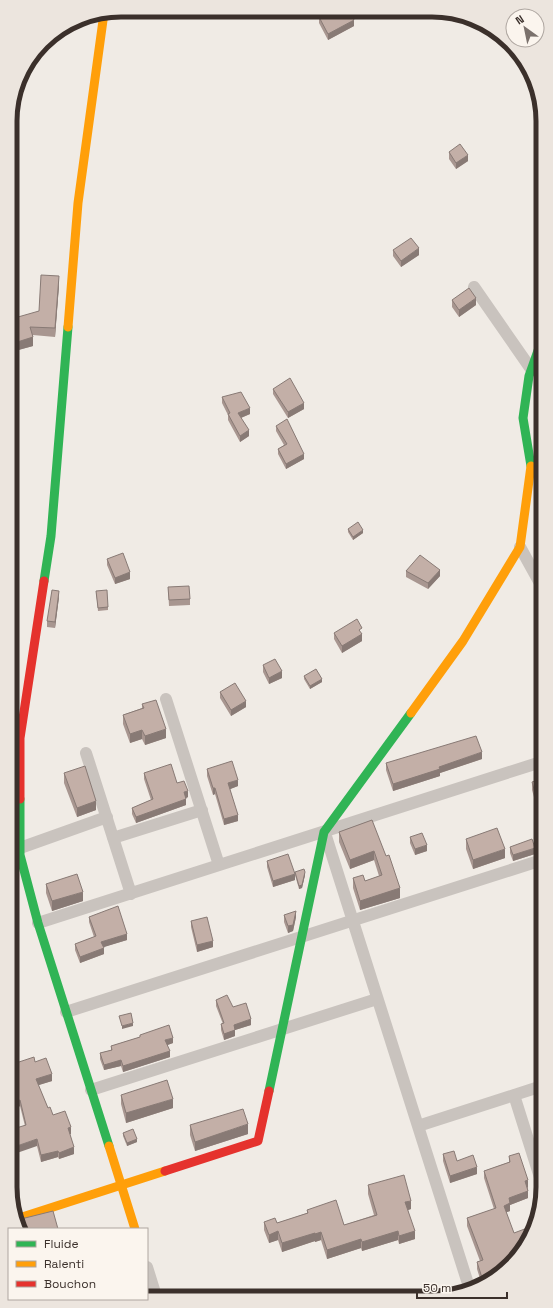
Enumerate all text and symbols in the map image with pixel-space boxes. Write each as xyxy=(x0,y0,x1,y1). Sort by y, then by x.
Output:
north arrow xyxy=(505,8,545,48)
text: N xyxy=(513,12,526,27)
legend xyxy=(8,1228,148,1300)
text: Fluide xyxy=(44,1236,79,1252)
text: Ralenti xyxy=(44,1256,84,1272)
scale bar xyxy=(417,1274,507,1300)
text: Bouchon xyxy=(44,1276,96,1292)
text: 50 m xyxy=(423,1280,451,1296)

